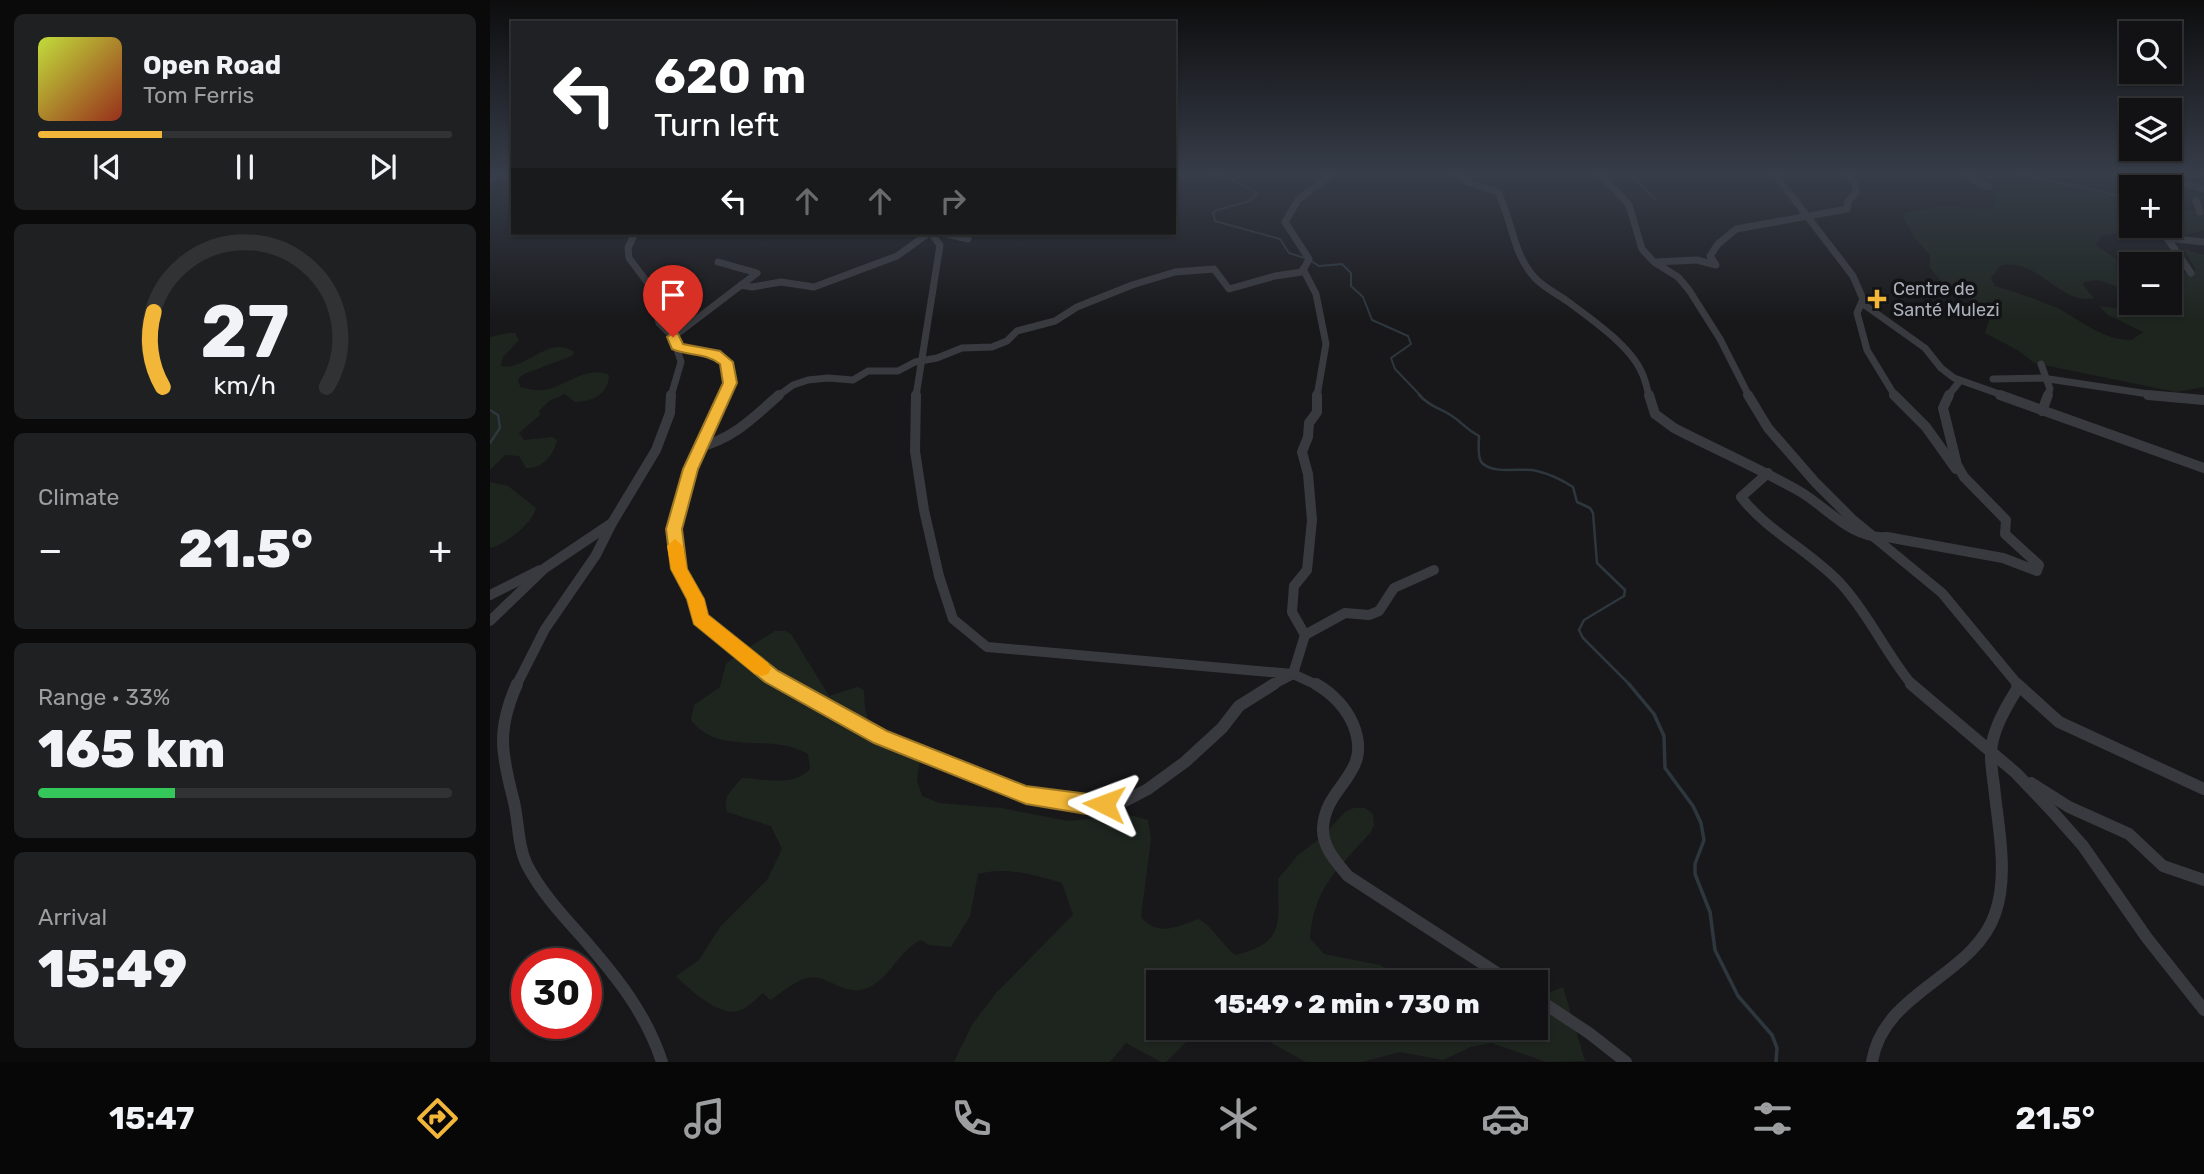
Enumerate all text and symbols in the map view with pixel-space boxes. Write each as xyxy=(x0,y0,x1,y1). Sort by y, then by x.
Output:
map controls xyxy=(2119,21,2182,315)
button: search xyxy=(2119,21,2182,84)
text: 620 m xyxy=(654,47,806,105)
icon: left xyxy=(539,49,630,140)
text: Open Road xyxy=(143,50,281,81)
text: Tom Ferris xyxy=(143,81,254,109)
button: layers xyxy=(2119,98,2182,161)
text: Turn left xyxy=(654,106,779,144)
icon: previous xyxy=(88,148,126,186)
icon: pause xyxy=(226,148,264,186)
icon: next xyxy=(364,148,402,186)
button: + xyxy=(2119,175,2182,238)
icon: left xyxy=(715,182,753,220)
icon: ahead xyxy=(788,182,826,220)
icon: ahead xyxy=(861,182,899,220)
icon: right xyxy=(934,182,972,220)
button: − xyxy=(2119,252,2182,315)
pin xyxy=(643,265,703,337)
icon: arrive xyxy=(654,276,692,314)
place label: Centre de Santé Mulezi xyxy=(1893,278,2000,321)
marker: Centre de Santé Mulezi xyxy=(1867,289,1887,309)
text: 27 xyxy=(200,290,290,376)
text: km/h xyxy=(214,371,276,400)
text: Climate xyxy=(38,483,119,511)
text: 21.5° xyxy=(178,518,313,580)
text: − xyxy=(38,527,63,573)
text: + xyxy=(428,527,452,573)
text: Range · 33% xyxy=(38,683,170,711)
text: 165 km xyxy=(38,718,226,780)
position arrow xyxy=(1067,767,1141,841)
text: Arrival xyxy=(38,903,107,931)
text: 15:49 xyxy=(38,938,187,1000)
speed limit sign: 30 xyxy=(511,948,602,1039)
text: 15:49 · 2 min · 730 m xyxy=(1214,989,1480,1020)
icon: directions xyxy=(413,1094,462,1143)
icon: music xyxy=(680,1094,729,1143)
icon: phone xyxy=(947,1094,996,1143)
icon: climate xyxy=(1214,1094,1263,1143)
icon: car xyxy=(1481,1094,1530,1143)
icon: filters xyxy=(1748,1094,1797,1143)
text: 15:47 xyxy=(109,1099,194,1137)
text: 21.5° xyxy=(2015,1099,2095,1137)

